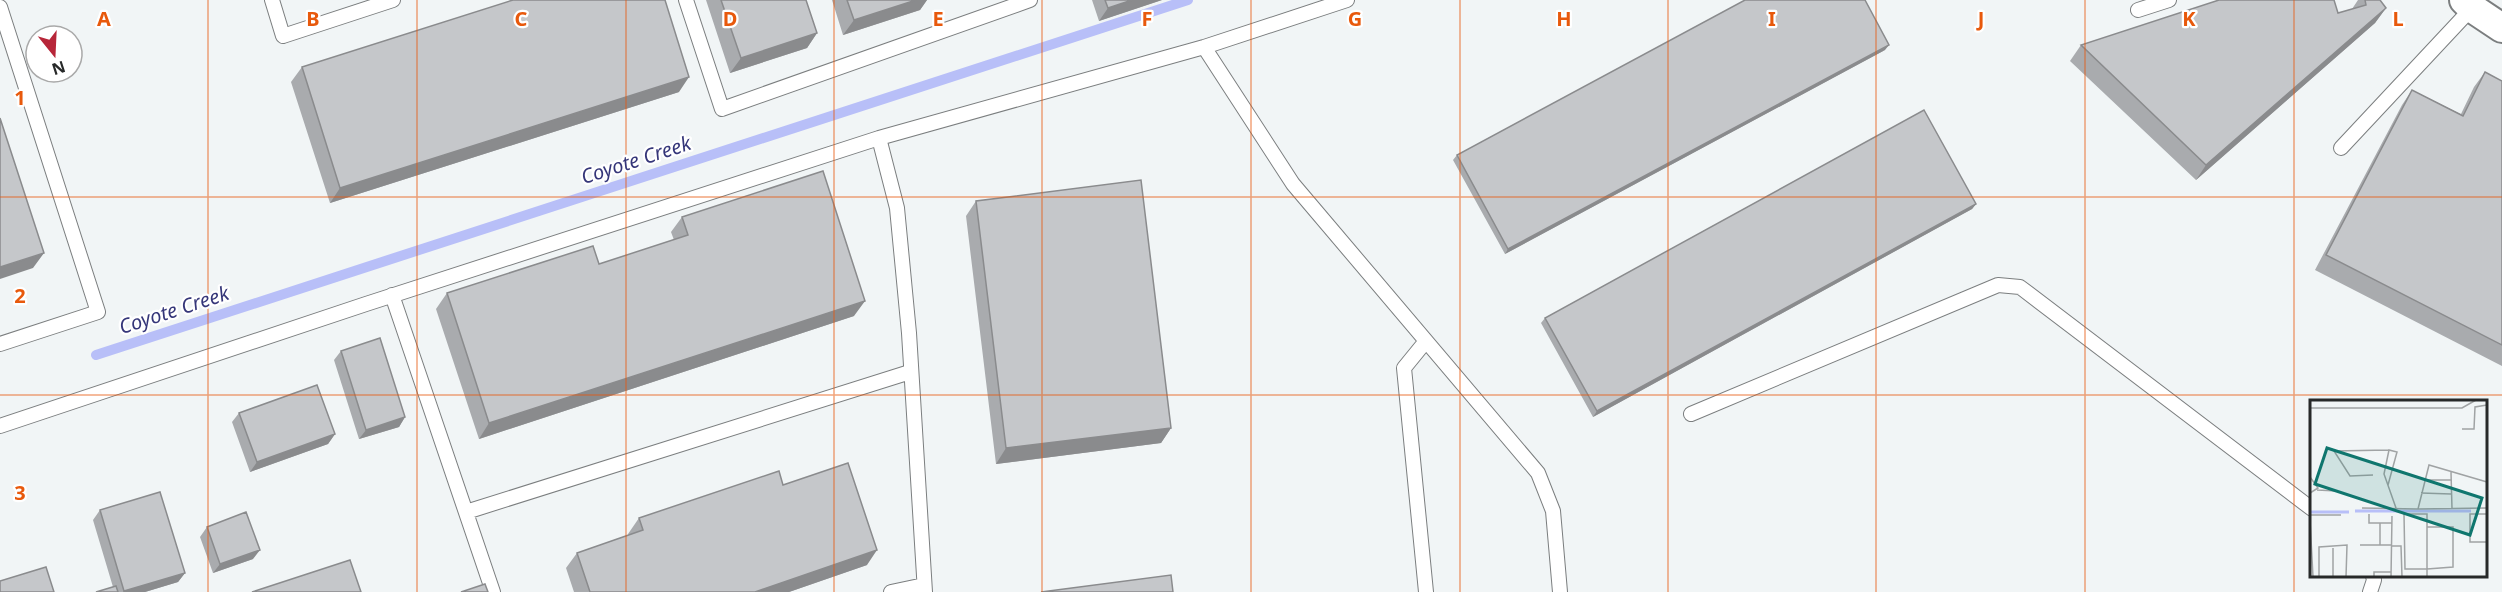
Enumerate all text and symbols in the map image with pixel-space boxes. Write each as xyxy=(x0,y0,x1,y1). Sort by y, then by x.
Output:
text: A xyxy=(97,5,111,32)
text: B xyxy=(306,5,320,32)
text: C xyxy=(515,5,528,32)
text: D xyxy=(723,5,737,32)
text: E xyxy=(932,5,944,32)
text: F xyxy=(1142,5,1152,32)
text: G xyxy=(1348,5,1362,32)
text: H xyxy=(1556,5,1572,32)
text: I xyxy=(1768,5,1776,32)
text: J xyxy=(1976,5,1984,32)
text: K xyxy=(2182,5,2196,32)
text: L xyxy=(2392,5,2404,32)
north arrow xyxy=(24,24,84,84)
text: N xyxy=(49,56,68,81)
text: 1 xyxy=(14,84,26,111)
water label: Coyote Creek xyxy=(577,129,695,190)
water label: Coyote Creek xyxy=(115,279,233,340)
text: 2 xyxy=(14,282,26,309)
inset map xyxy=(2310,400,2487,577)
text: 3 xyxy=(14,479,26,506)

